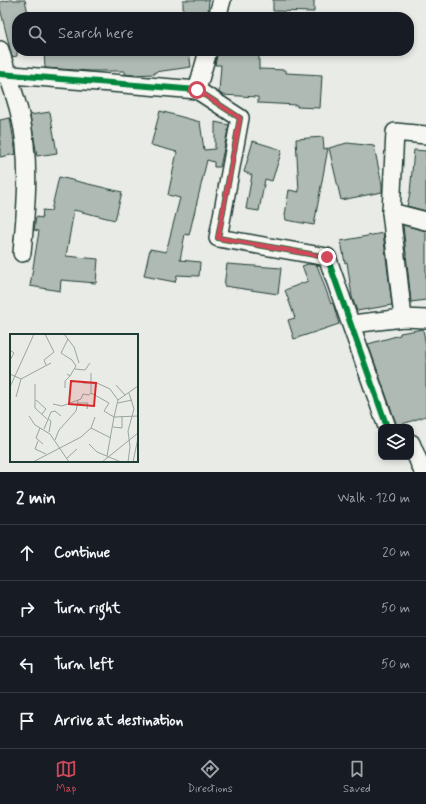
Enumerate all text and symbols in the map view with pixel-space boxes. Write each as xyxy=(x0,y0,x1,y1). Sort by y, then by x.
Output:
search box xyxy=(12,12,414,56)
icon: search xyxy=(26,23,48,45)
text: Search here xyxy=(58,24,134,44)
route start xyxy=(188,81,206,99)
route end xyxy=(318,248,336,266)
inset map xyxy=(10,334,138,462)
map controls xyxy=(378,424,414,460)
button: layers xyxy=(378,424,414,460)
text: 2 min xyxy=(16,487,56,509)
text: Walk · 120 m xyxy=(338,490,410,507)
icon: ahead xyxy=(16,542,38,564)
text: Continue xyxy=(54,543,110,563)
text: 20 m xyxy=(382,544,410,561)
icon: right xyxy=(16,598,38,620)
text: Turn right xyxy=(54,599,121,619)
text: 50 m xyxy=(381,600,410,617)
icon: left xyxy=(16,654,38,676)
text: Turn left xyxy=(54,655,114,675)
text: 50 m xyxy=(381,656,410,673)
icon: arrive xyxy=(16,710,38,732)
text: Arrive at destination xyxy=(54,711,183,731)
tab: Map xyxy=(55,758,77,796)
tab: Directions xyxy=(187,758,233,796)
tab: Saved xyxy=(343,758,371,796)

